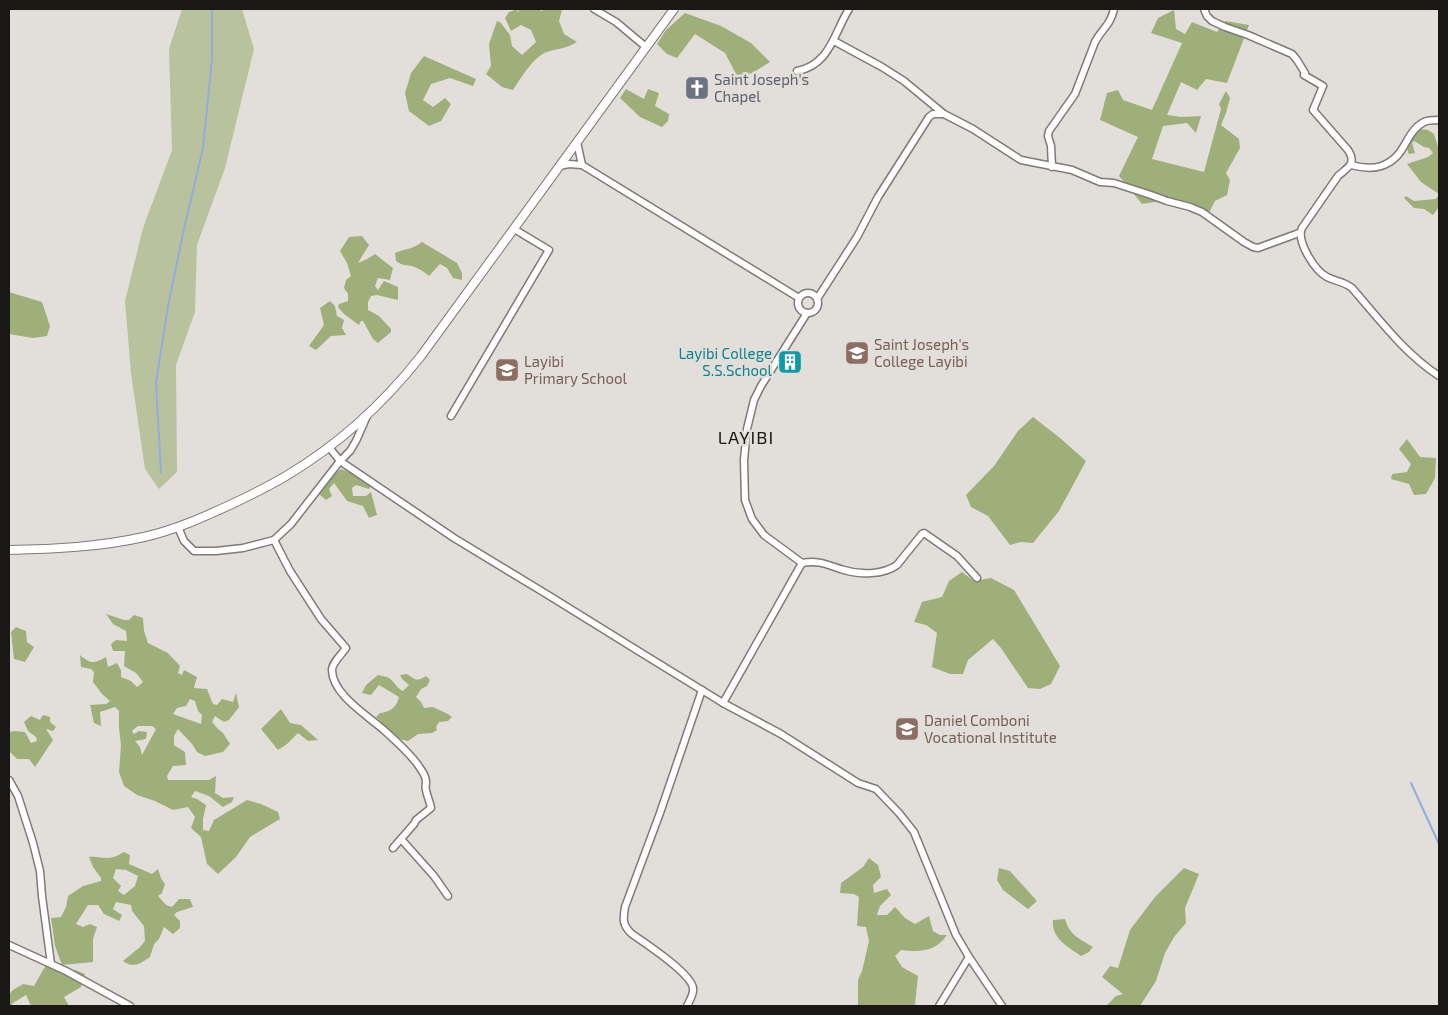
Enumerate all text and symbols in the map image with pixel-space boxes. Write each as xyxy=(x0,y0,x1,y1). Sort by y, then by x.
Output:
place label: Saint Joseph's Chapel xyxy=(714,70,809,105)
church icon: Saint Joseph's Chapel xyxy=(684,75,710,101)
place label: Saint Joseph's College Layibi xyxy=(874,335,969,370)
school or university icon: Saint Joseph's College Layibi xyxy=(844,340,870,366)
place label: Layibi College S.S.School xyxy=(678,344,773,379)
building icon: Layibi College S.S.School xyxy=(777,349,803,375)
place label: Layibi Primary School xyxy=(524,352,627,387)
school or university icon: Layibi Primary School xyxy=(494,357,520,383)
district label: LAYIBI xyxy=(718,426,774,448)
place label: Daniel Comboni Vocational Institute xyxy=(924,711,1057,746)
school or university icon: Daniel Comboni Vocational Institute xyxy=(894,716,920,742)

